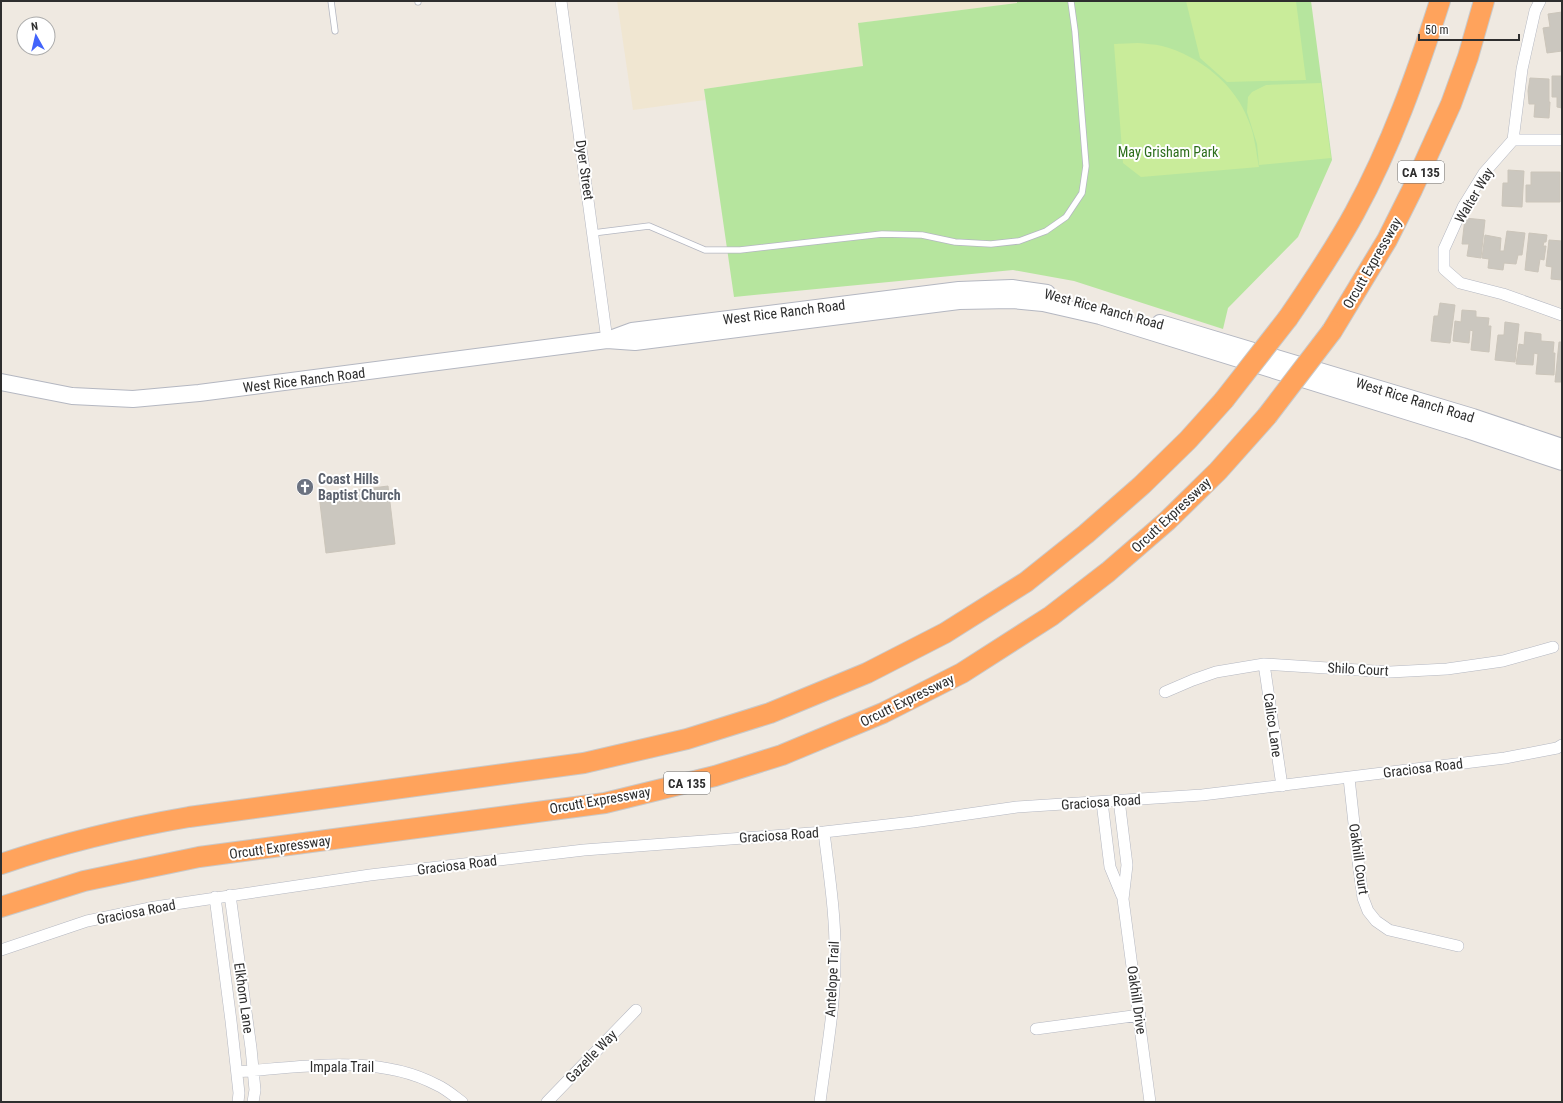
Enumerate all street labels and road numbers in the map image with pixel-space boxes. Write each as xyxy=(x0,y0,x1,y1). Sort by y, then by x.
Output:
street label: Dyer Street xyxy=(573,139,597,201)
road number: CA 135 xyxy=(1398,161,1444,183)
street label: Walter Way xyxy=(1451,164,1497,225)
street label: Orcutt Expressway xyxy=(1339,215,1405,311)
street label: West Rice Ranch Road xyxy=(1042,285,1166,333)
street label: West Rice Ranch Road xyxy=(722,297,846,327)
street label: West Rice Ranch Road xyxy=(242,365,366,395)
street label: West Rice Ranch Road xyxy=(1354,374,1476,426)
street label: Orcutt Expressway xyxy=(1128,474,1214,556)
street label: Shilo Court xyxy=(1327,659,1389,679)
street label: Orcutt Expressway xyxy=(858,670,957,730)
street label: Calico Lane xyxy=(1261,692,1285,758)
street label: Graciosa Road xyxy=(1382,755,1464,781)
road number: CA 135 xyxy=(664,772,710,794)
street label: Orcutt Expressway xyxy=(548,783,652,817)
street label: Graciosa Road xyxy=(1060,791,1142,813)
street label: Oakhill Court xyxy=(1346,822,1372,896)
street label: Graciosa Road xyxy=(738,824,820,846)
street label: Orcutt Expressway xyxy=(228,832,332,862)
street label: Graciosa Road xyxy=(416,852,498,878)
street label: Graciosa Road xyxy=(95,897,177,927)
street label: Antelope Trail xyxy=(822,941,842,1017)
street label: Elkhorn Lane xyxy=(231,962,257,1035)
street label: Oakhill Drive xyxy=(1124,965,1150,1036)
street label: Gazelle Way xyxy=(562,1026,620,1086)
street label: Impala Trail xyxy=(310,1059,374,1075)

